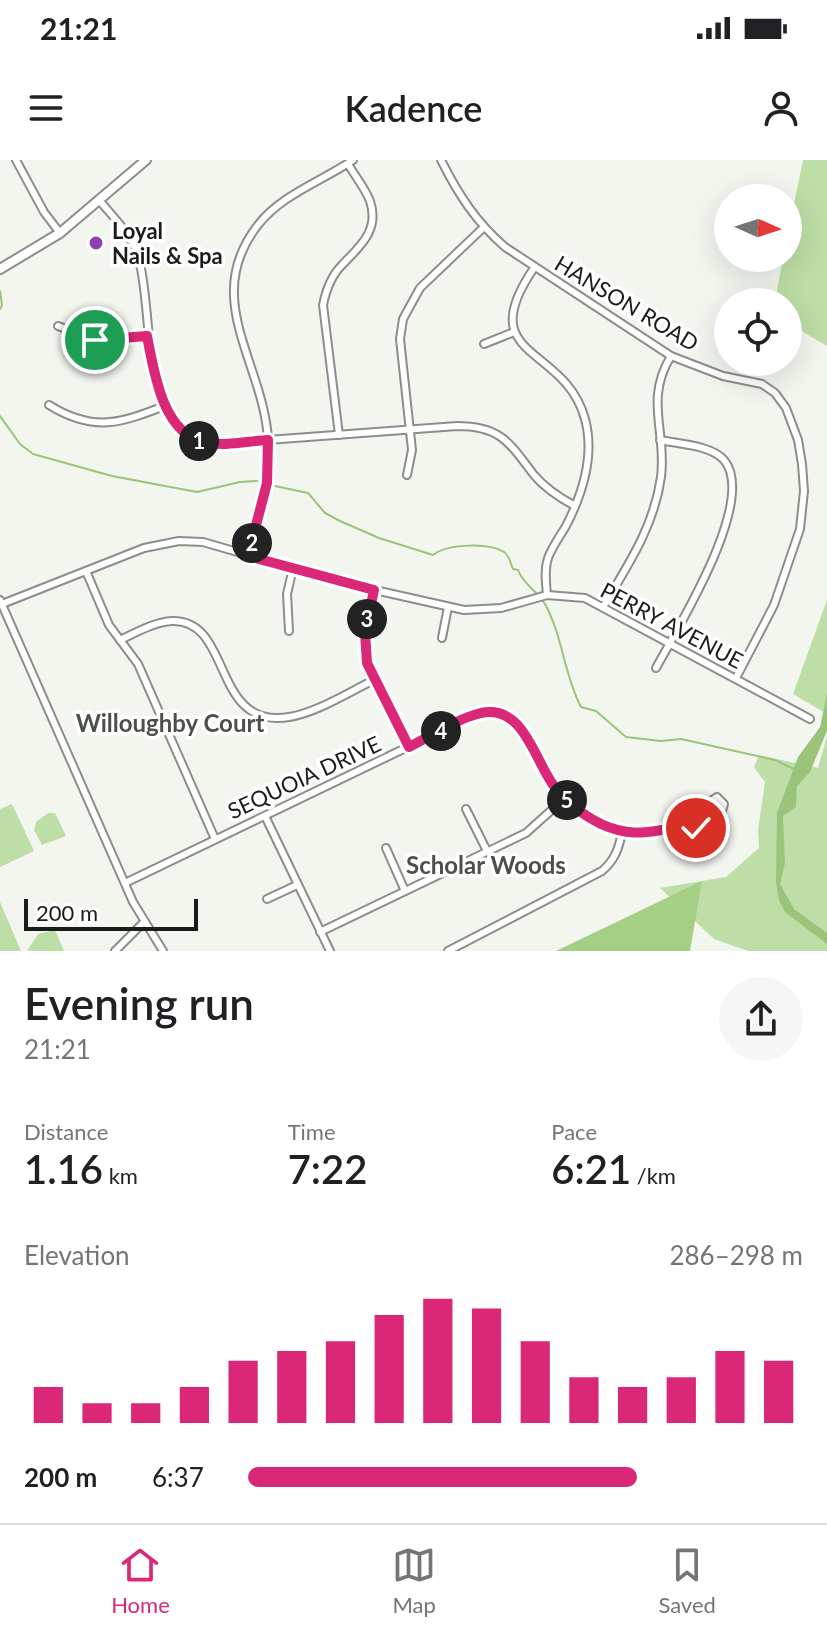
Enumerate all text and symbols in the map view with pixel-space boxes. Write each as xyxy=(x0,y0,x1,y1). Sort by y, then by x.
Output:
text: 21:21 xyxy=(40,10,117,46)
icon: menu xyxy=(24,86,68,130)
text: Kadence xyxy=(345,86,482,130)
icon: person xyxy=(759,86,803,130)
north arrow xyxy=(714,184,802,272)
map controls xyxy=(714,184,802,376)
place label: Loyal Nails & Spa xyxy=(112,217,223,269)
marker: Loyal Nails & Spa xyxy=(87,234,105,252)
street label: HANSON ROAD xyxy=(550,249,704,357)
button: locate xyxy=(714,288,802,376)
pin xyxy=(61,306,129,374)
icon: arrive xyxy=(73,318,117,362)
pin: 1 xyxy=(179,421,219,461)
text: 1 xyxy=(193,427,205,454)
pin: 2 xyxy=(232,523,272,563)
text: 2 xyxy=(246,529,258,556)
street label: PERRY AVENUE xyxy=(596,576,748,674)
pin: 3 xyxy=(347,599,387,639)
text: 3 xyxy=(361,605,373,632)
district label: Willoughby Court xyxy=(76,708,264,737)
pin: 4 xyxy=(421,711,461,751)
text: 4 xyxy=(435,717,447,744)
street label: SEQUOIA DRIVE xyxy=(223,730,385,824)
pin: 5 xyxy=(547,780,587,820)
text: 5 xyxy=(561,786,573,813)
pin xyxy=(662,794,730,862)
icon: check xyxy=(674,806,718,850)
district label: Scholar Woods xyxy=(406,850,566,879)
scale bar xyxy=(24,895,198,931)
text: 200 m xyxy=(36,899,98,926)
text: Evening run xyxy=(24,977,254,1029)
button: share xyxy=(719,977,803,1061)
text: 21:21 xyxy=(24,1033,91,1065)
text: Distance xyxy=(24,1118,108,1145)
text: Time xyxy=(288,1118,336,1145)
text: Pace xyxy=(551,1118,597,1145)
text: 1.16 xyxy=(24,1145,103,1193)
text: 7:22 xyxy=(288,1145,367,1193)
text: 6:21 xyxy=(551,1145,631,1193)
text: km xyxy=(103,1162,138,1189)
text: /km xyxy=(631,1162,676,1189)
text: Elevation xyxy=(24,1239,130,1271)
text: 286–298 m xyxy=(669,1239,803,1271)
text: 200 m xyxy=(24,1461,97,1493)
text: 6:37 xyxy=(152,1461,204,1493)
tab: Home xyxy=(111,1543,170,1618)
tab: Map xyxy=(392,1543,436,1618)
tab: Saved xyxy=(658,1543,716,1618)

